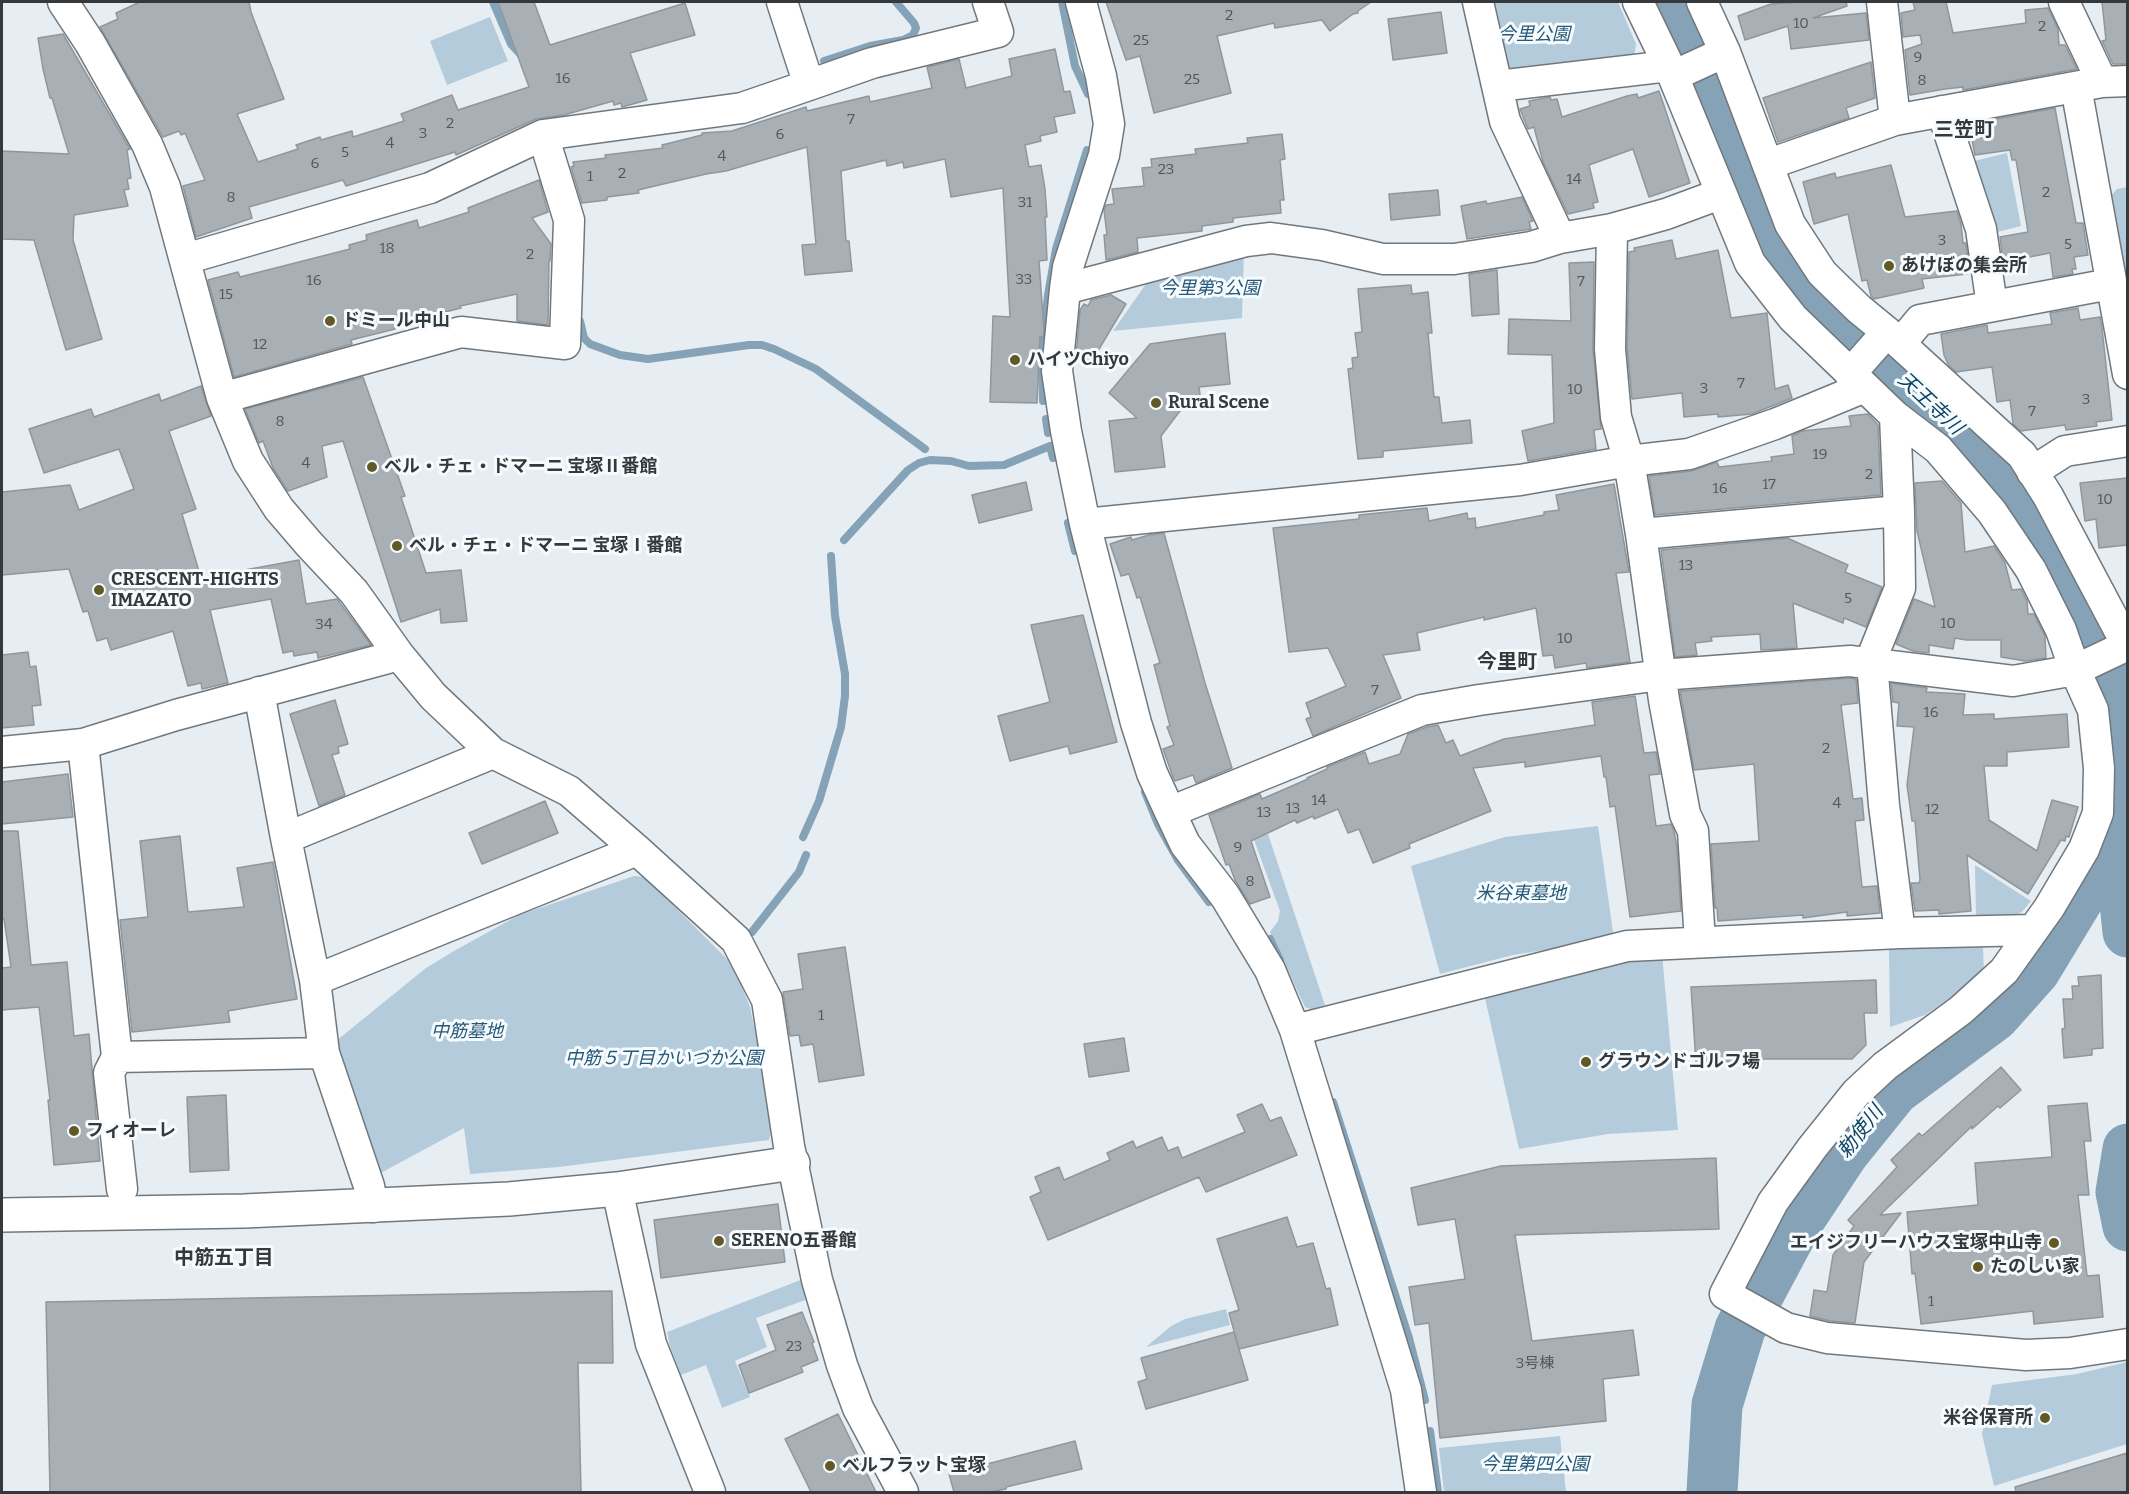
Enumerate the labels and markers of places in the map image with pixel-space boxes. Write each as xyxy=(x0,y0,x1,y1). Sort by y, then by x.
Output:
place label: あけぼの集会所 xyxy=(1901,255,2027,277)
marker: あけぼの集会所 xyxy=(1882,259,1896,273)
place label: ドミール中山 xyxy=(342,310,450,332)
marker: ドミール中山 xyxy=(323,314,337,328)
place label: ハイツChiyo xyxy=(1027,349,1129,371)
marker: ハイツChiyo xyxy=(1008,353,1022,367)
place label: Rural Scene xyxy=(1168,392,1269,414)
marker: Rural Scene xyxy=(1149,396,1163,410)
place label: ベル・チェ・ドマーニ 宝塚Ⅱ番館 xyxy=(384,456,657,478)
marker: ベル・チェ・ドマーニ 宝塚Ⅱ番館 xyxy=(365,460,379,474)
place label: ベル・チェ・ドマーニ 宝塚Ⅰ番館 xyxy=(409,535,682,557)
marker: ベル・チェ・ドマーニ 宝塚Ⅰ番館 xyxy=(390,539,404,553)
place label: CRESCENT-HIGHTS IMAZATO xyxy=(111,569,279,612)
marker: CRESCENT-HIGHTS IMAZATO xyxy=(92,583,106,597)
place label: グラウンドゴルフ場 xyxy=(1598,1051,1760,1073)
marker: グラウンドゴルフ場 xyxy=(1579,1055,1593,1069)
place label: フィオーレ xyxy=(86,1120,176,1142)
marker: フィオーレ xyxy=(67,1124,81,1138)
place label: SERENO五番館 xyxy=(731,1230,857,1252)
place label: エイジフリーハウス宝塚中山寺 xyxy=(1790,1232,2042,1254)
marker: SERENO五番館 xyxy=(712,1234,726,1248)
marker: エイジフリーハウス宝塚中山寺 xyxy=(2047,1236,2061,1250)
place label: たのしい家 xyxy=(1990,1256,2080,1278)
marker: たのしい家 xyxy=(1971,1260,1985,1274)
place label: 米谷保育所 xyxy=(1943,1407,2033,1429)
marker: 米谷保育所 xyxy=(2038,1411,2052,1425)
place label: ベルフラット宝塚 xyxy=(842,1455,986,1477)
marker: ベルフラット宝塚 xyxy=(823,1459,837,1473)

